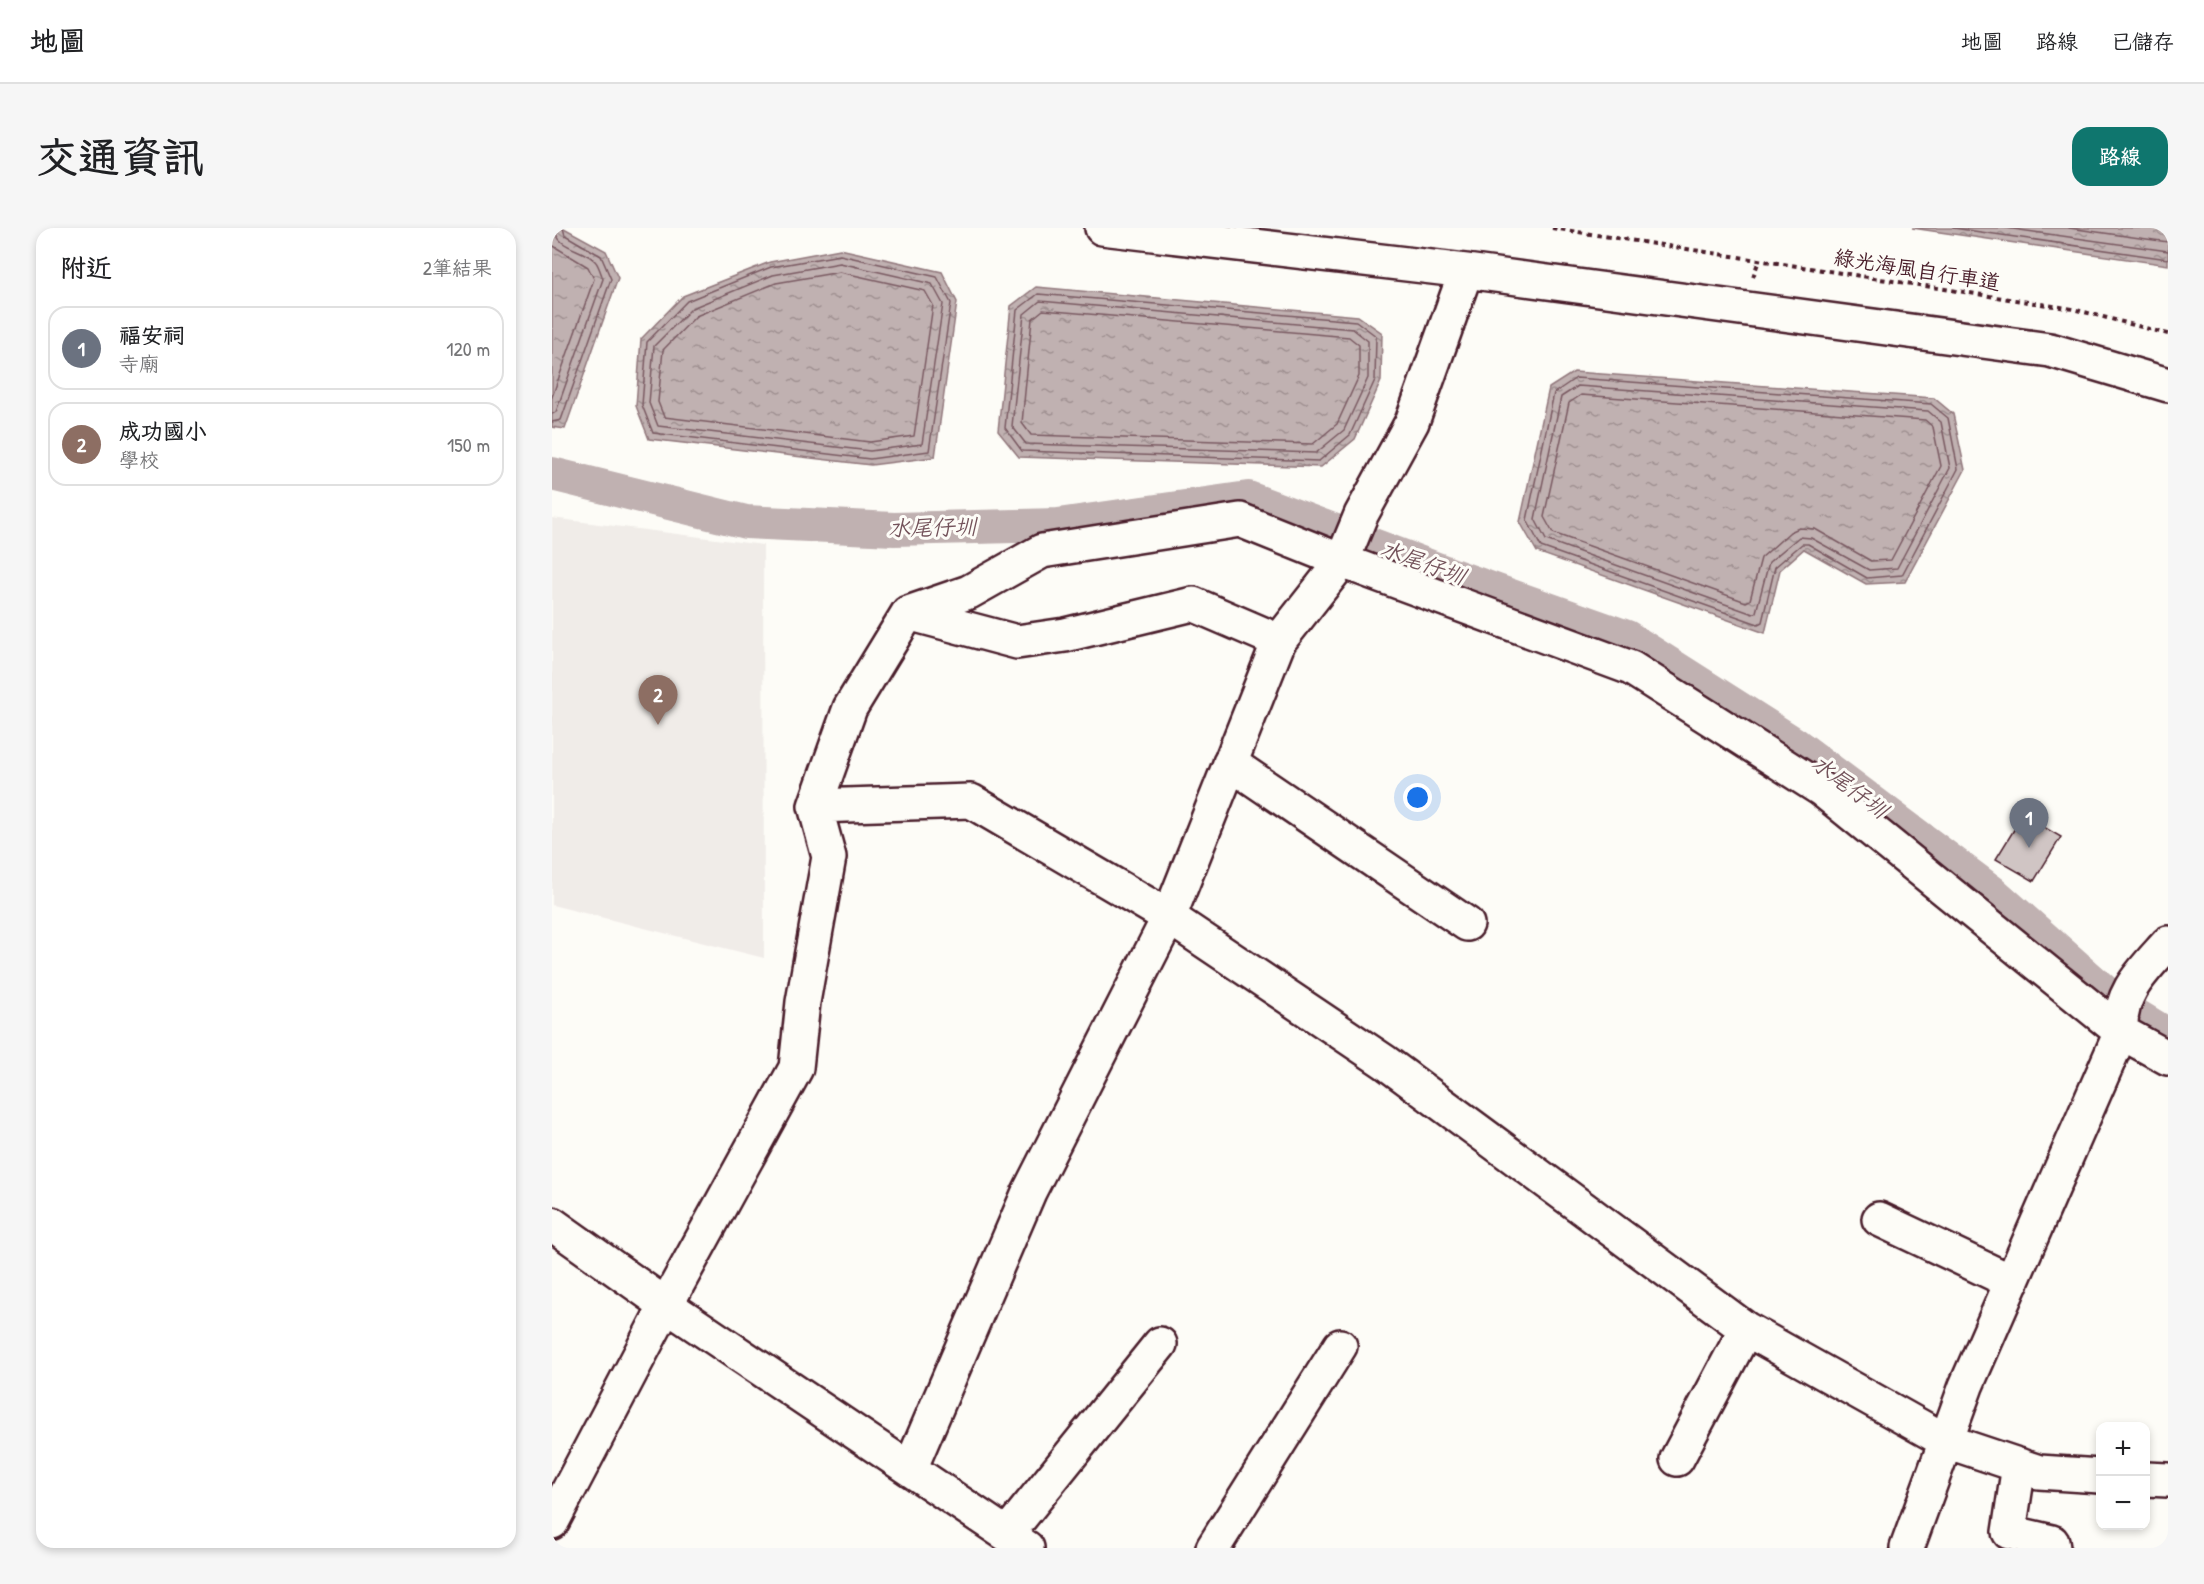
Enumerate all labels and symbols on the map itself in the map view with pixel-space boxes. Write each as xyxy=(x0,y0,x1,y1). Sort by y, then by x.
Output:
street label: 綠光海風自行車道 xyxy=(1832,242,2002,297)
water label: 水尾仔圳 xyxy=(888,511,978,543)
water label: 水尾仔圳 xyxy=(1377,533,1471,592)
pin: 2 xyxy=(638,676,678,725)
water label: 水尾仔圳 xyxy=(1806,748,1896,826)
your location xyxy=(1403,783,1432,812)
pin: 1 xyxy=(2010,798,2048,848)

